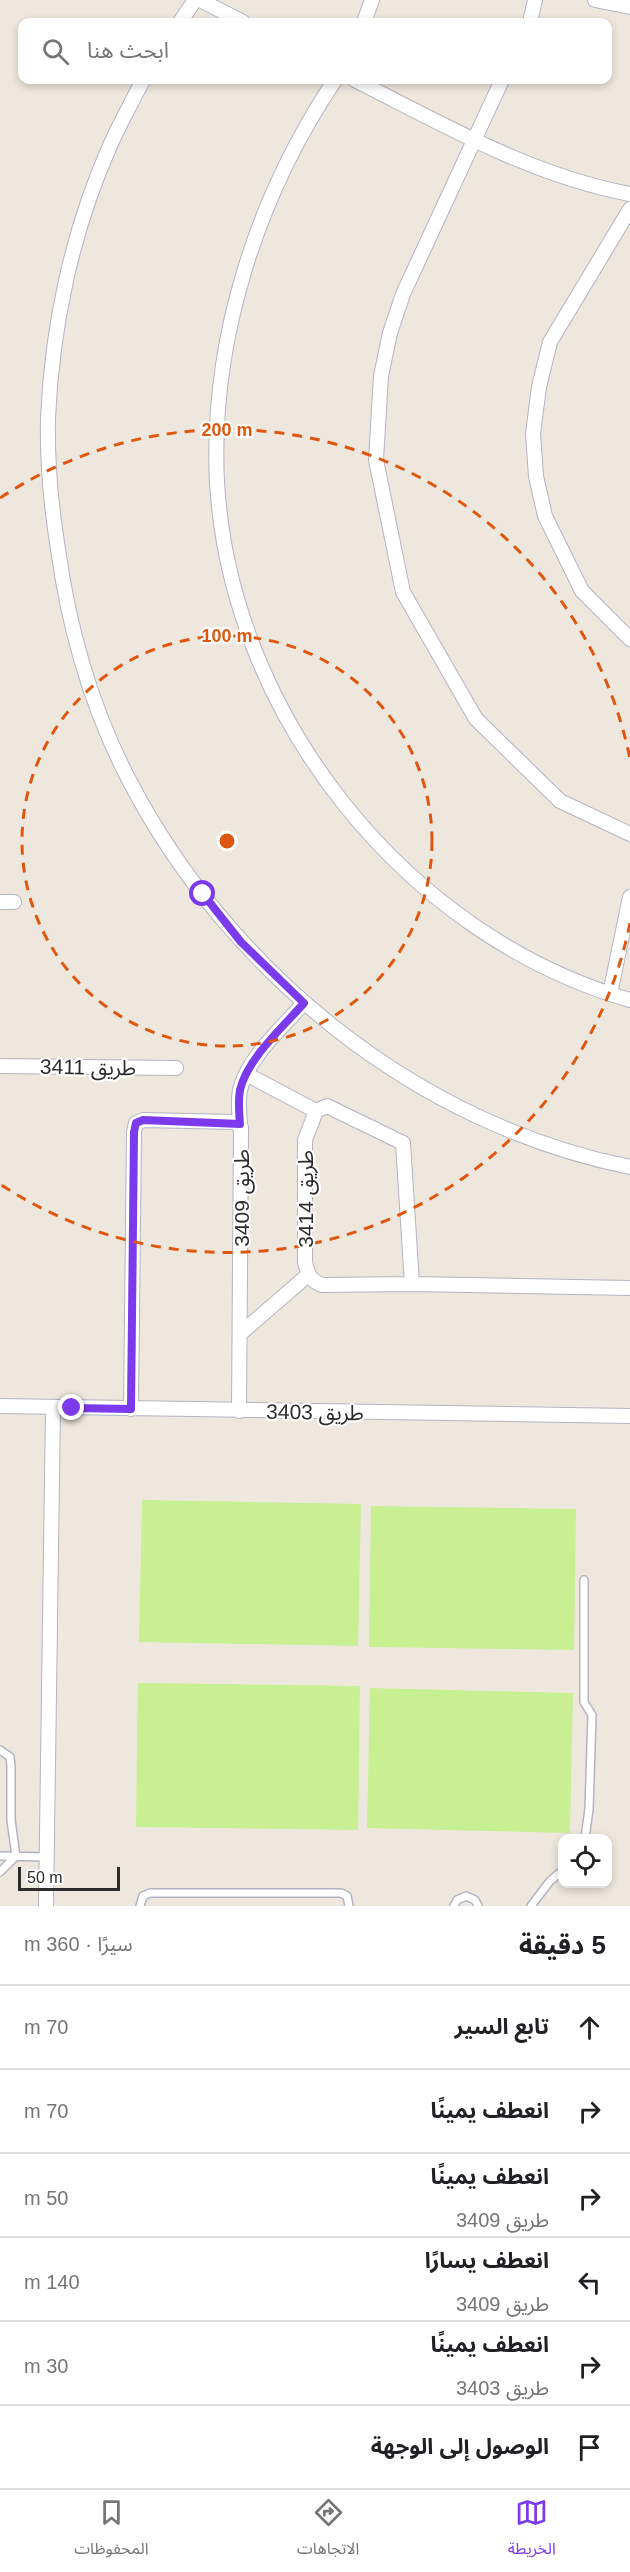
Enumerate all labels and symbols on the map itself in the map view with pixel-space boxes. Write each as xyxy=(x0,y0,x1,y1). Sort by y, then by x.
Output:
text: 200 m xyxy=(201,420,253,440)
text: 100 m xyxy=(201,626,253,646)
centre of rings xyxy=(217,831,237,851)
route start xyxy=(189,880,215,906)
street label: طريق 3411 xyxy=(40,1055,136,1081)
street label: طريق 3409 xyxy=(230,1149,255,1247)
street label: طريق 3414 xyxy=(294,1150,319,1248)
route end xyxy=(58,1394,84,1420)
street label: طريق 3403 xyxy=(266,1400,364,1426)
scale bar xyxy=(18,1864,120,1892)

